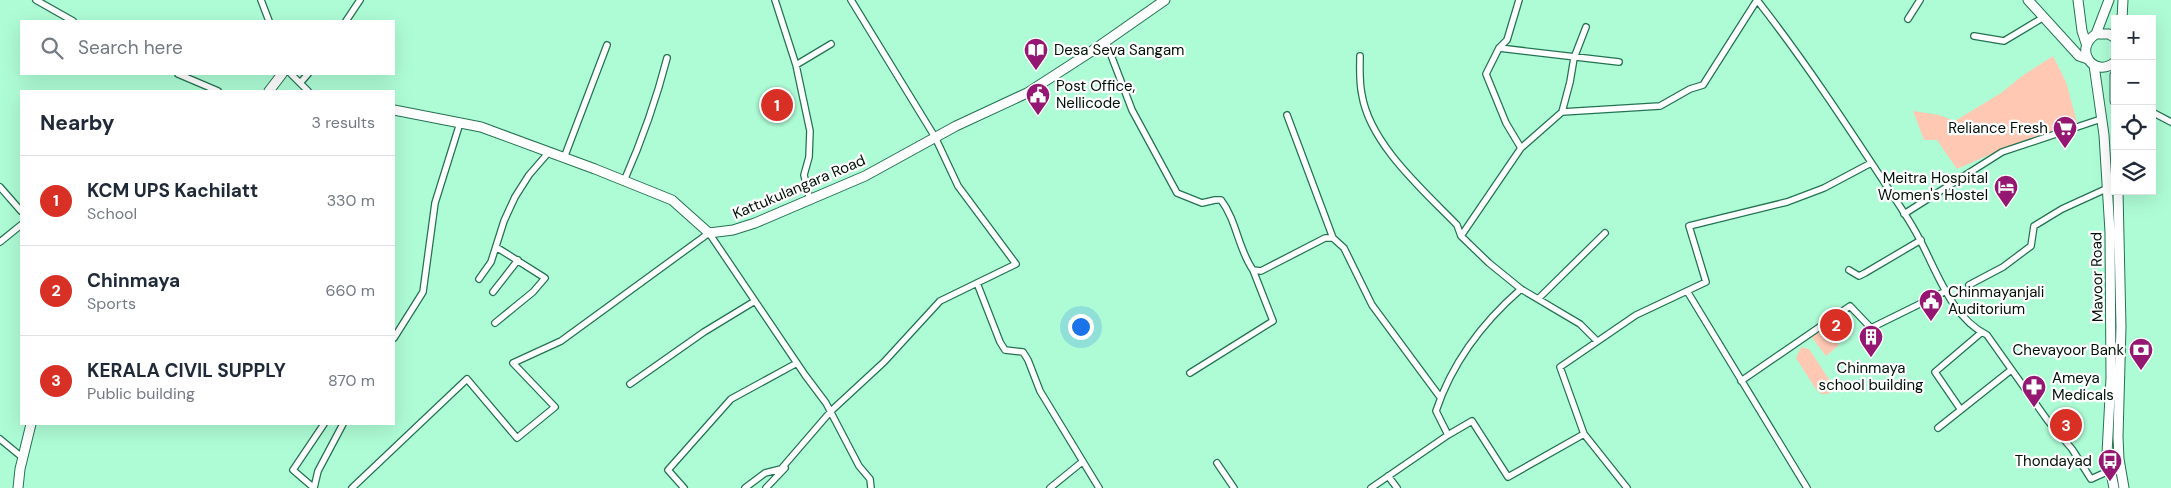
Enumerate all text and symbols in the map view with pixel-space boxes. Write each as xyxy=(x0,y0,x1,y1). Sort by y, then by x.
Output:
map controls xyxy=(2111,15,2156,195)
button: + xyxy=(2111,15,2156,60)
search box xyxy=(20,20,395,75)
icon: search xyxy=(38,34,66,62)
text: Search here xyxy=(78,35,183,60)
library icon: Desa Seva Sangam xyxy=(1023,37,1049,71)
place label: Desa Seva Sangam xyxy=(1054,40,1185,60)
button: − xyxy=(2111,60,2156,105)
place label: Post Office, Nellicode xyxy=(1056,76,1135,113)
public building icon: Post Office, Nellicode xyxy=(1025,82,1051,116)
pin: 1 xyxy=(761,86,793,124)
button: locate xyxy=(2111,105,2156,150)
text: Nearby xyxy=(40,109,114,137)
text: 3 results xyxy=(312,112,375,133)
supermarket icon: Reliance Fresh xyxy=(2052,115,2078,149)
place label: Reliance Fresh xyxy=(1948,118,2048,138)
street label: Kattukulangara Road xyxy=(730,150,868,224)
button: layers xyxy=(2111,150,2156,195)
place label: Meitra Hospital Women's Hostel xyxy=(1878,168,1988,205)
hotel icon: Meitra Hospital Women's Hostel xyxy=(1993,174,2019,208)
text: KCM UPS Kachilatt xyxy=(87,178,258,203)
text: 1 xyxy=(53,190,59,211)
text: 330 m xyxy=(327,190,375,211)
text: School xyxy=(87,203,137,224)
street label: Mavoor Road xyxy=(2086,232,2108,322)
text: Chinmaya xyxy=(87,268,180,293)
text: 2 xyxy=(51,280,61,301)
text: 660 m xyxy=(325,280,375,301)
place label: Chinmayanjali Auditorium xyxy=(1948,282,2044,319)
public building icon: Chinmayanjali Auditorium xyxy=(1918,288,1944,322)
text: Sports xyxy=(87,293,136,314)
pin: 2 xyxy=(1820,306,1852,344)
your location xyxy=(1068,314,1094,340)
building icon: Chinmaya school building xyxy=(1858,324,1884,358)
bank icon: Chevayoor Bank xyxy=(2128,337,2154,371)
place label: Chevayoor Bank xyxy=(2013,340,2124,360)
text: KERALA CIVIL SUPPLY xyxy=(87,358,286,383)
place label: Chinmaya school building xyxy=(1819,358,1923,395)
place label: Ameya Medicals xyxy=(2052,368,2114,405)
text: 3 xyxy=(51,370,61,391)
text: 870 m xyxy=(328,370,375,391)
pharmacy icon: Ameya Medicals xyxy=(2021,374,2047,408)
text: Public building xyxy=(87,383,195,404)
pin: 3 xyxy=(2050,406,2082,444)
bus stop icon: Thondayad xyxy=(2097,448,2123,482)
place label: Thondayad xyxy=(2015,451,2092,471)

